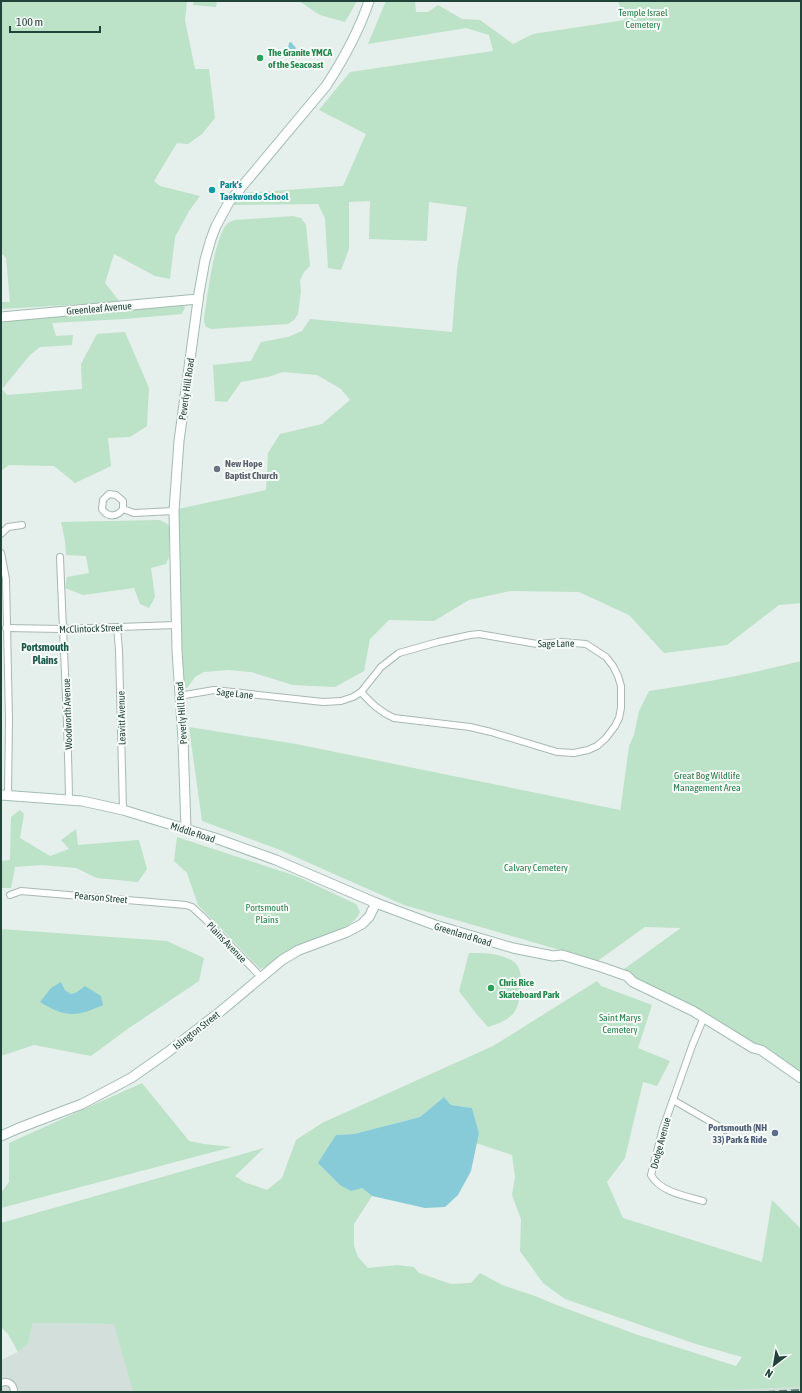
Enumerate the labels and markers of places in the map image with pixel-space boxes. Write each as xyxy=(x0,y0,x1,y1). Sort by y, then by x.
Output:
place label: The Granite YMCA of the Seacoast xyxy=(268,47,332,70)
marker: The Granite YMCA of the Seacoast xyxy=(255,53,265,63)
place label: Park’s Taekwondo School xyxy=(220,179,289,202)
marker: Park’s Taekwondo School xyxy=(207,185,217,195)
place label: New Hope Baptist Church xyxy=(225,458,278,481)
marker: New Hope Baptist Church xyxy=(212,464,222,474)
place label: Chris Rice Skateboard Park xyxy=(499,977,560,1000)
marker: Chris Rice Skateboard Park xyxy=(486,983,496,993)
place label: Portsmouth (NH 33) Park & Ride xyxy=(708,1122,767,1145)
marker: Portsmouth (NH 33) Park & Ride xyxy=(770,1128,780,1138)

